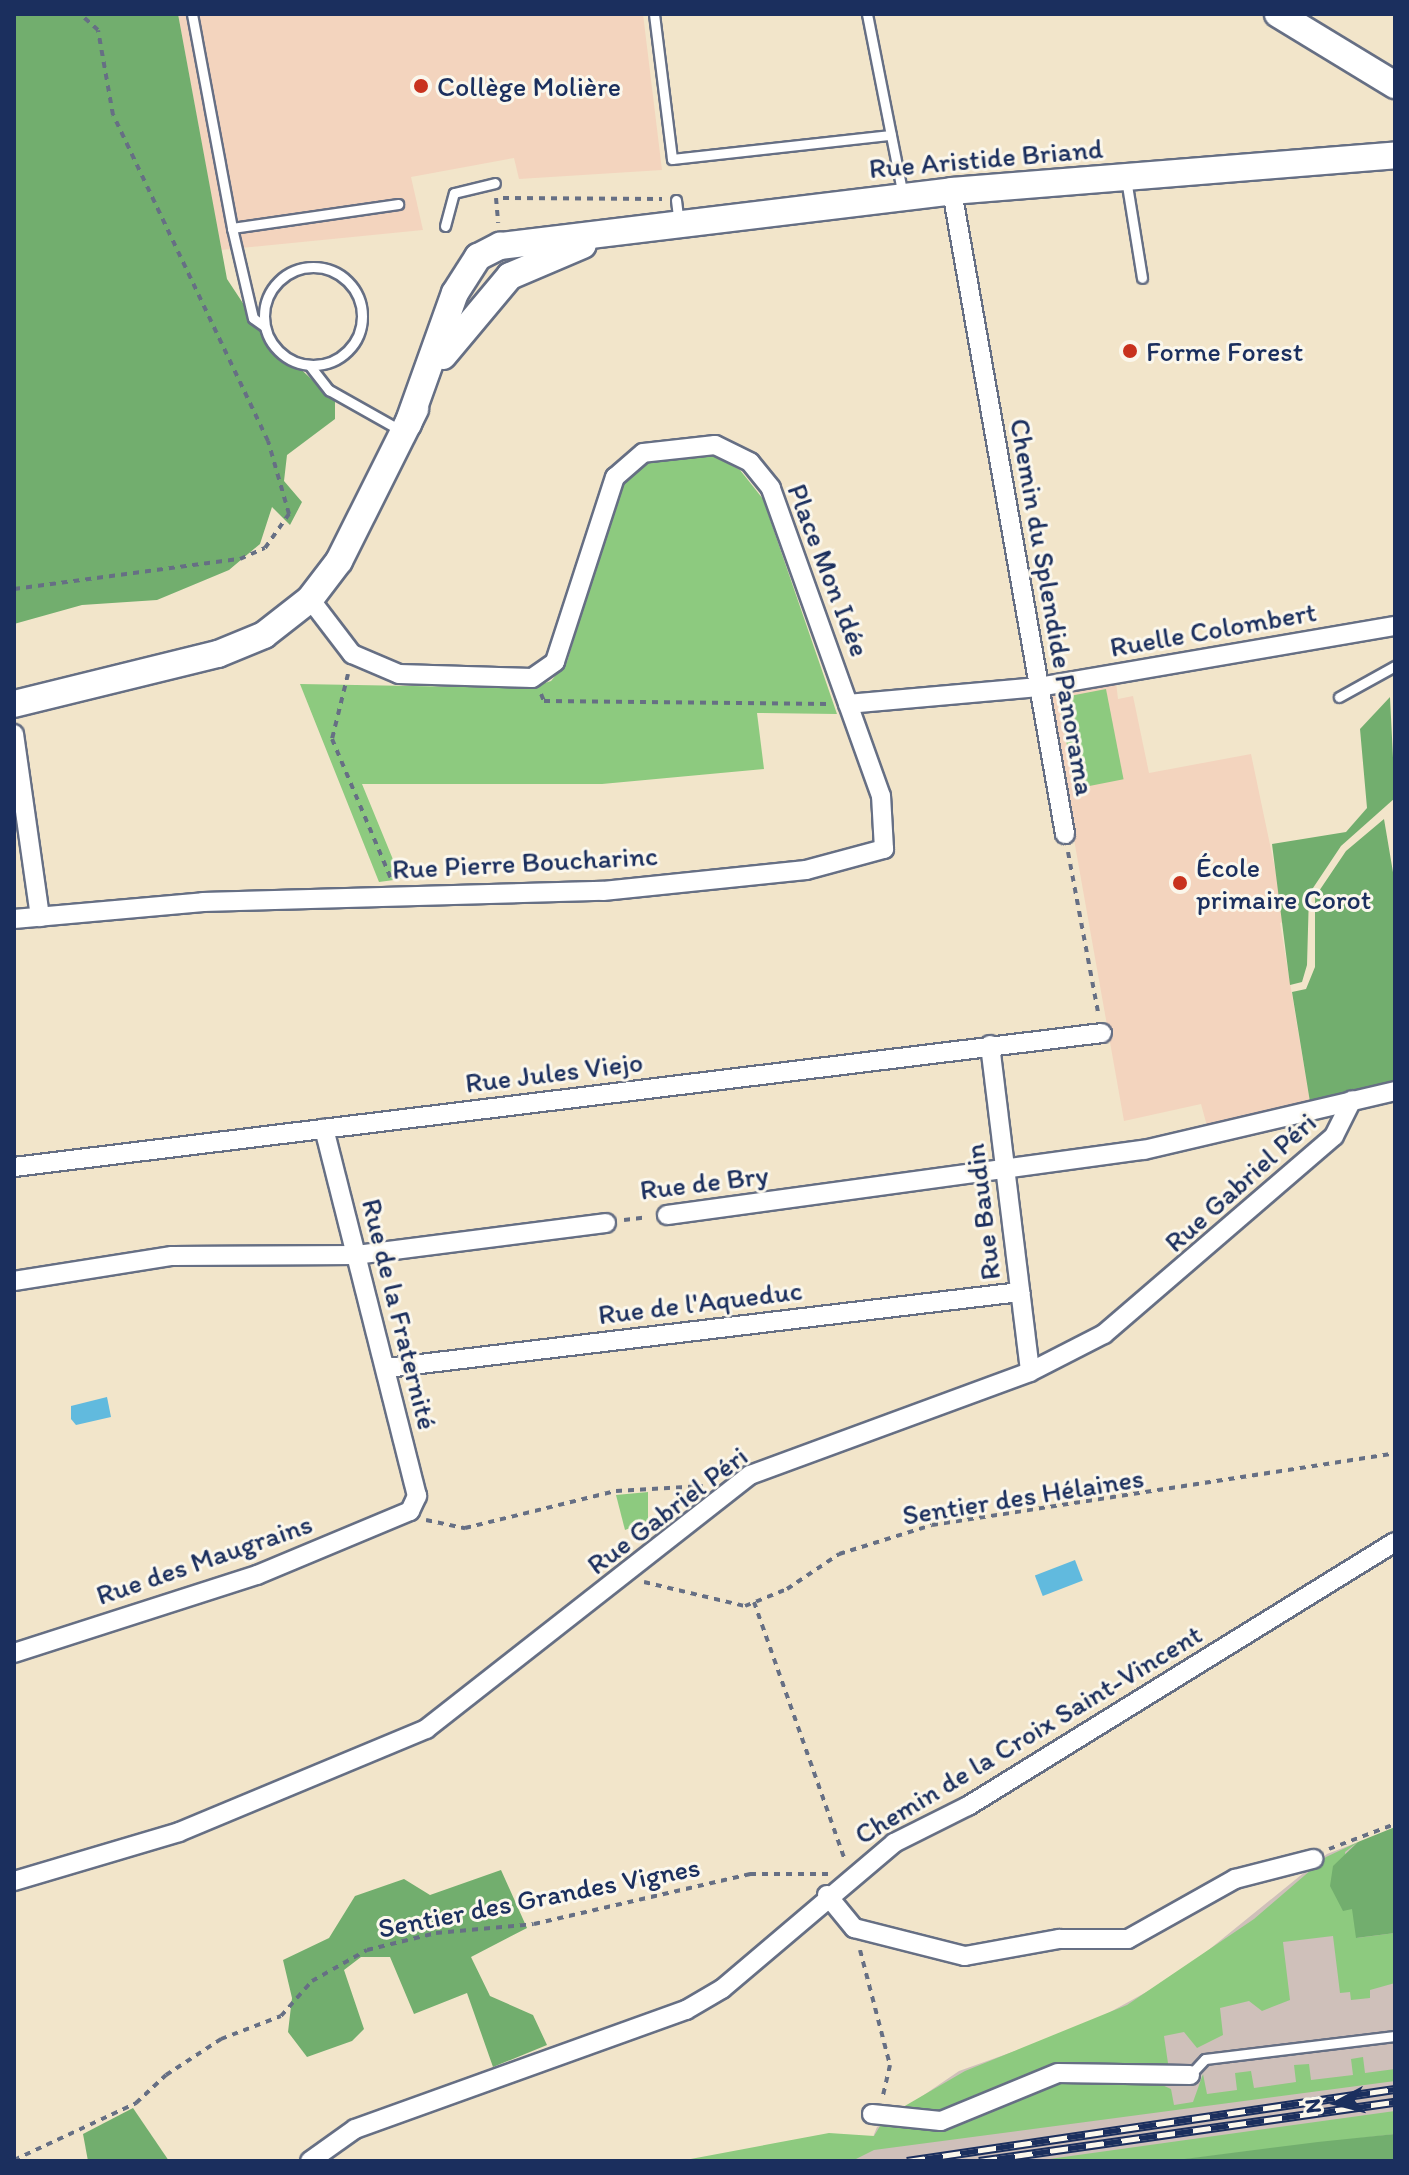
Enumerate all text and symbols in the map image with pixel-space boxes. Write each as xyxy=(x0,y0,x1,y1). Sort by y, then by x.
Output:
place label: Collège Molière xyxy=(437,69,621,103)
marker: Collège Molière xyxy=(412,77,430,95)
street label: Rue Aristide Briand xyxy=(868,131,1104,185)
place label: Forme Forest xyxy=(1146,334,1302,368)
marker: Forme Forest xyxy=(1121,342,1139,360)
street label: Chemin du Splendide Panorama xyxy=(1003,415,1103,799)
street label: Place Mon Idée xyxy=(781,479,877,661)
street label: Ruelle Colombert xyxy=(1108,594,1318,664)
street label: Rue Pierre Boucharinc xyxy=(391,838,659,886)
place label: École primaire Corot xyxy=(1196,850,1372,916)
marker: École primaire Corot xyxy=(1171,874,1189,892)
street label: Rue Jules Viejo xyxy=(463,1044,645,1100)
street label: Rue Gabriel Péri xyxy=(1157,1105,1323,1259)
street label: Rue Baudin xyxy=(957,1142,1007,1282)
street label: Rue de Bry xyxy=(638,1157,770,1207)
street label: Rue de la Fraternité xyxy=(355,1195,445,1433)
street label: Rue de l'Aqueduc xyxy=(596,1273,804,1331)
street label: Rue Gabriel Péri xyxy=(580,1439,754,1581)
street label: Sentier des Hélaines xyxy=(900,1460,1146,1532)
street label: Rue des Maugrains xyxy=(92,1506,316,1612)
street label: Chemin de la Croix Saint-Vincent xyxy=(849,1617,1207,1851)
street label: Sentier des Grandes Vignes xyxy=(375,1849,703,1945)
north arrow xyxy=(1297,2063,1377,2143)
text: N xyxy=(1298,2097,1327,2115)

